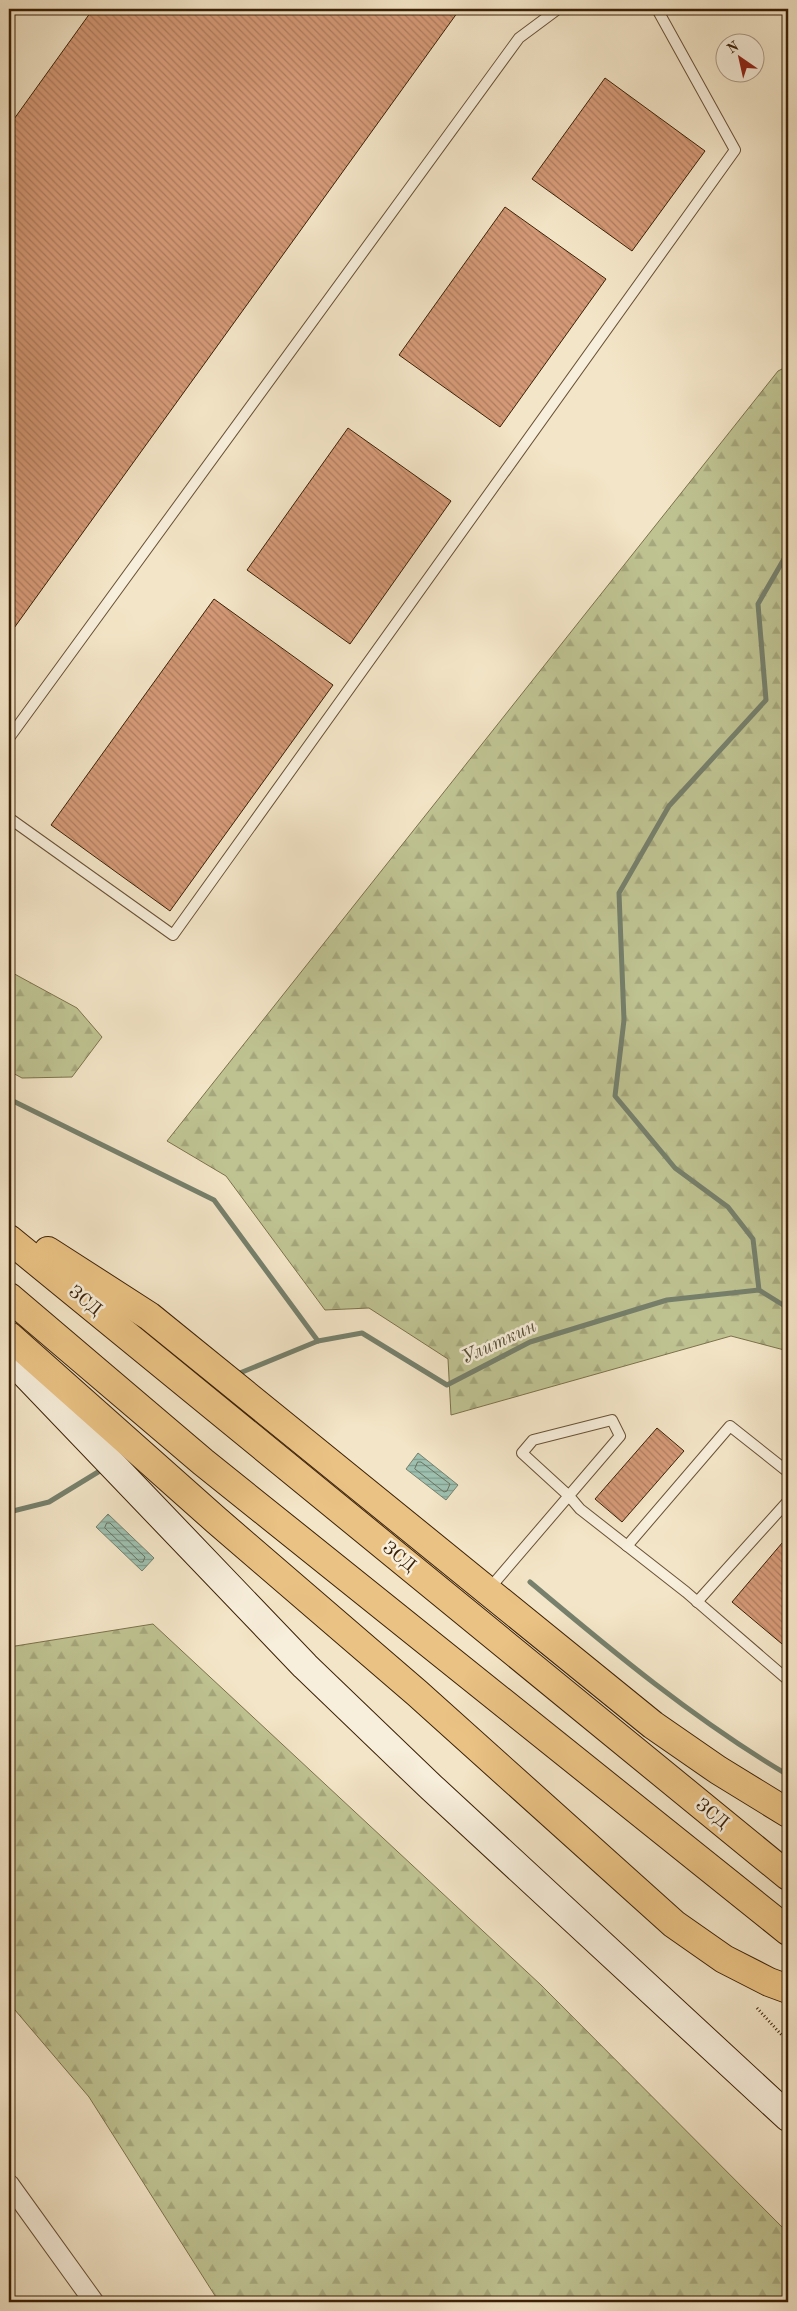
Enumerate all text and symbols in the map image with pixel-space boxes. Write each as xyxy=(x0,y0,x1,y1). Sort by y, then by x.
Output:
north arrow xyxy=(714,32,764,82)
text: N xyxy=(725,39,742,57)
street label: ЗСД xyxy=(65,1282,105,1320)
water label: Улиткин xyxy=(458,1317,540,1369)
street label: ЗСД xyxy=(379,1538,419,1576)
street label: ЗСД xyxy=(692,1795,732,1833)

